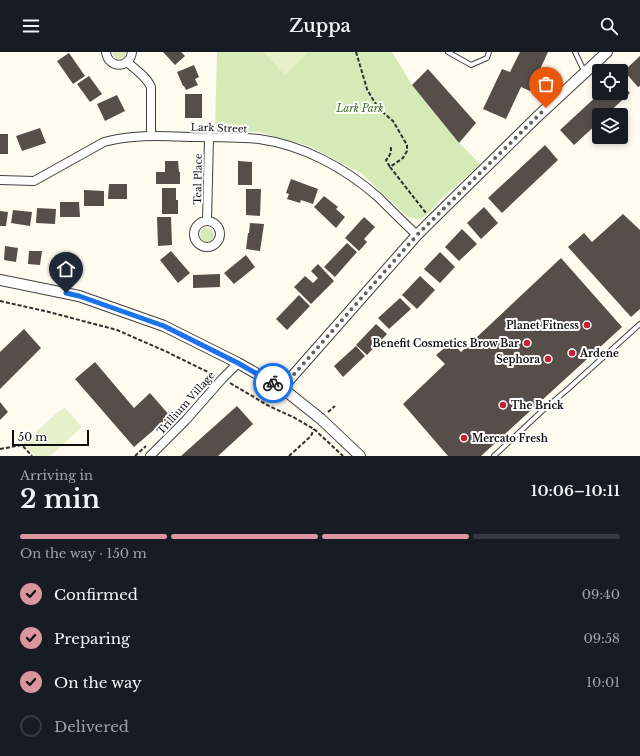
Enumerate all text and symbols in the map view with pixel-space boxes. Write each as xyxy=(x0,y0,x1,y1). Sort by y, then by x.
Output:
icon: menu xyxy=(20,15,42,37)
text: Zuppa xyxy=(289,15,351,37)
icon: search xyxy=(598,15,620,37)
map controls xyxy=(592,64,628,144)
button: locate xyxy=(592,64,628,100)
pin xyxy=(529,67,563,108)
icon: bag xyxy=(535,73,557,95)
park label: Lark Park xyxy=(336,102,383,115)
button: layers xyxy=(592,108,628,144)
street label: Lark Street xyxy=(191,121,248,135)
street label: Teal Place xyxy=(191,153,205,205)
pin xyxy=(49,252,83,293)
icon: home xyxy=(55,258,77,280)
place label: Planet Fitness xyxy=(506,319,579,332)
marker: Planet Fitness xyxy=(582,320,592,330)
place label: Benefit Cosmetics Brow Bar xyxy=(373,337,519,350)
marker: Benefit Cosmetics Brow Bar xyxy=(522,338,532,348)
place label: Ardene xyxy=(579,347,619,360)
marker: Ardene xyxy=(567,348,577,358)
place label: Sephora xyxy=(496,353,540,366)
marker: Sephora xyxy=(543,354,553,364)
courier xyxy=(253,363,293,403)
street label: Trillium Village xyxy=(154,369,218,437)
icon: bike xyxy=(262,372,284,394)
place label: The Brick xyxy=(511,399,564,412)
marker: The Brick xyxy=(498,400,508,410)
scale bar xyxy=(12,428,89,447)
text: 50 m xyxy=(18,430,47,444)
place label: Mercato Fresh xyxy=(472,432,549,445)
marker: Mercato Fresh xyxy=(459,433,469,443)
text: Arriving in xyxy=(20,467,93,484)
text: 10:06–10:11 xyxy=(531,481,620,500)
text: 2 min xyxy=(20,483,100,515)
text: On the way · 150 m xyxy=(20,545,147,562)
icon: check xyxy=(20,583,42,605)
text: Confirmed xyxy=(54,585,138,604)
text: 09:40 xyxy=(582,586,620,603)
icon: check xyxy=(20,627,42,649)
text: Preparing xyxy=(54,629,130,648)
text: 09:58 xyxy=(583,630,620,647)
icon: check xyxy=(20,671,42,693)
text: On the way xyxy=(54,673,142,692)
text: 10:01 xyxy=(586,674,620,691)
text: Delivered xyxy=(54,717,129,736)

